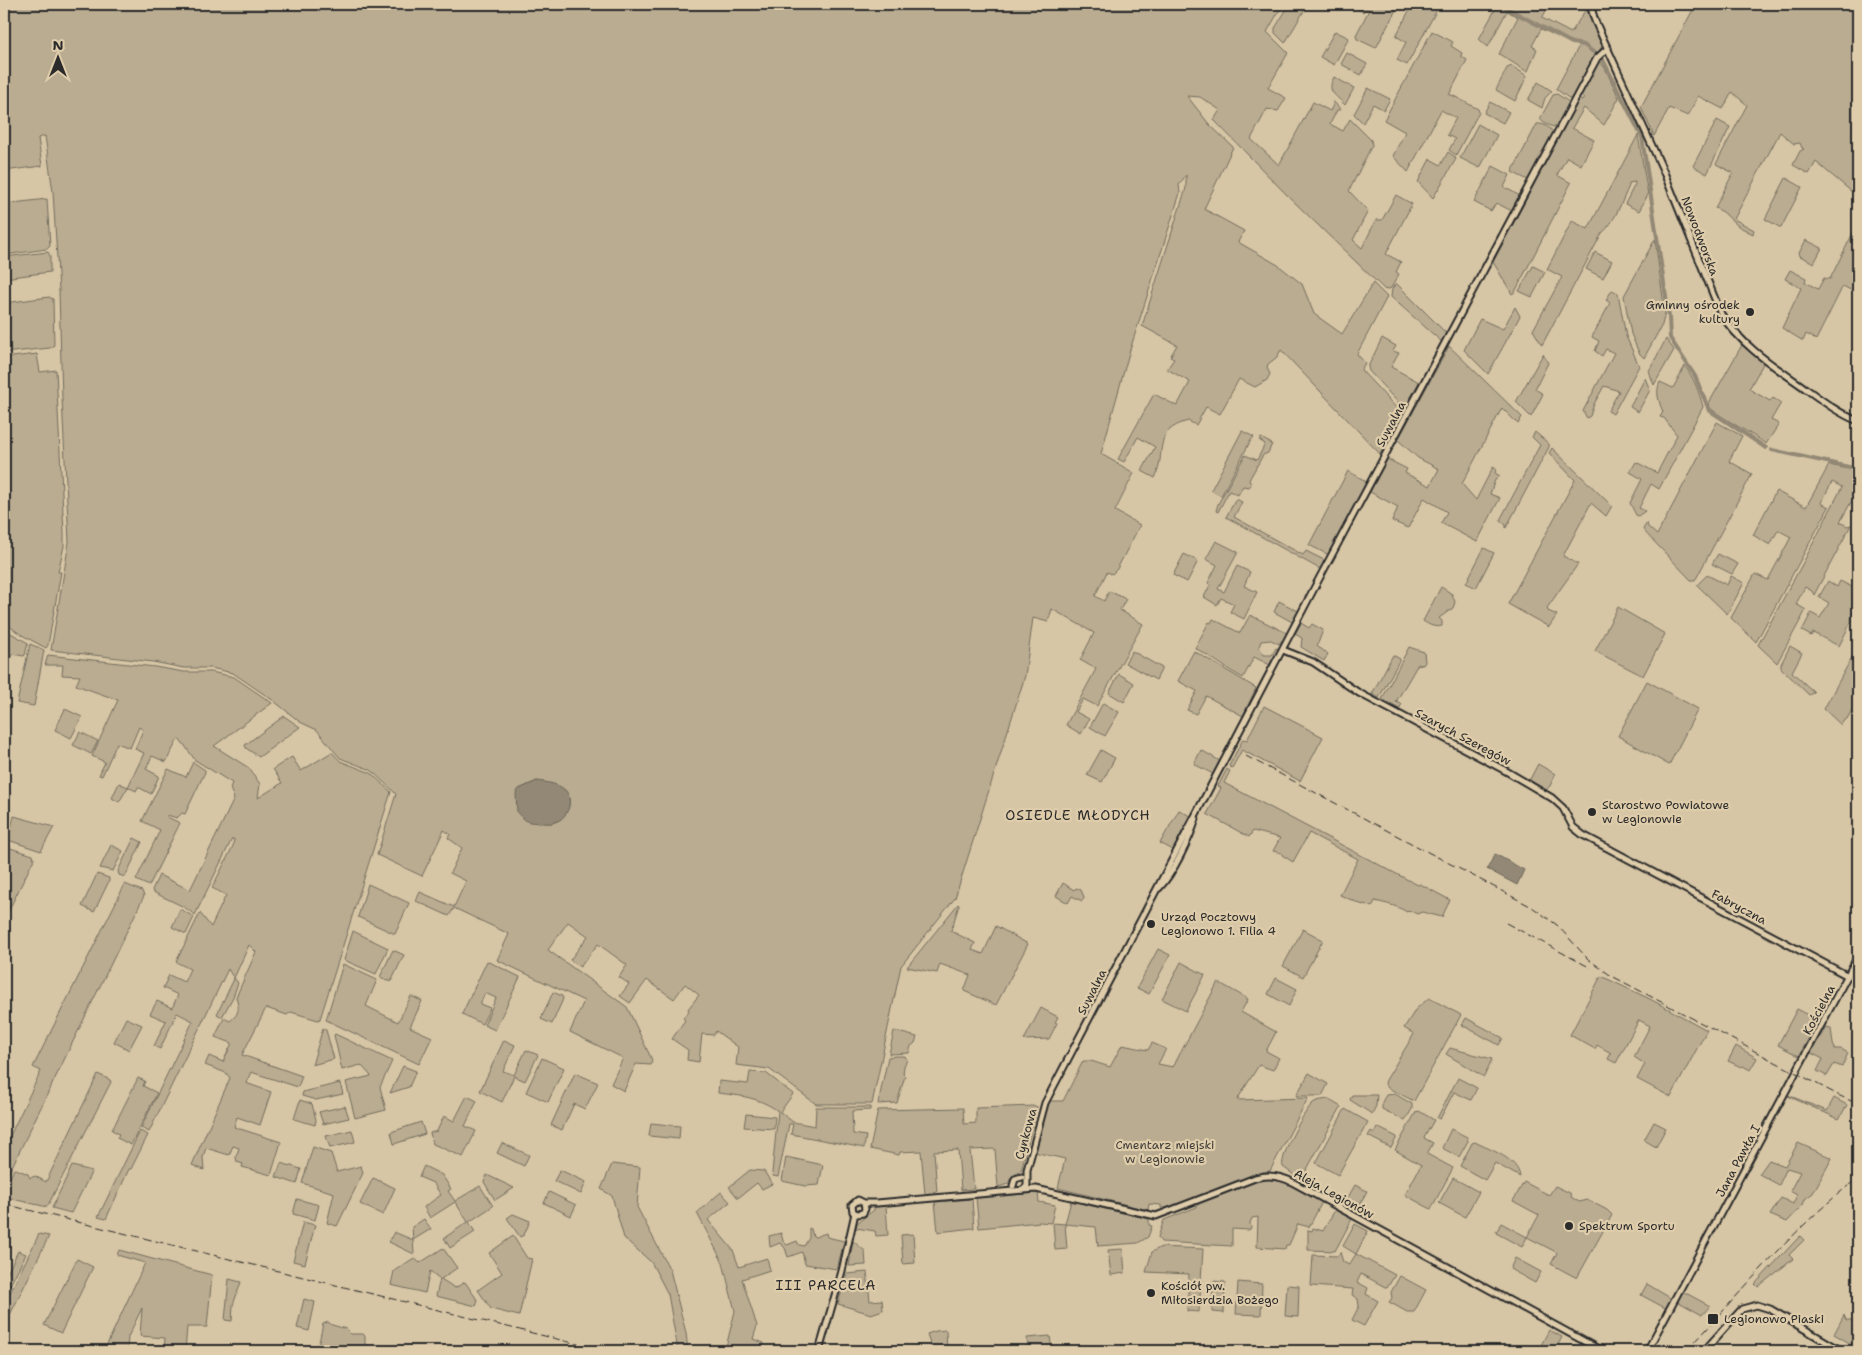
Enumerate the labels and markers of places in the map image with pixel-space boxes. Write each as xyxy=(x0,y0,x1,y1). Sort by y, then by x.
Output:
place label: Gminny ośrodek kultury xyxy=(1646,297,1740,327)
marker: Gminny ośrodek kultury xyxy=(1744,306,1756,318)
place label: Starostwo Powiatowe w Legionowie xyxy=(1602,797,1729,827)
marker: Starostwo Powiatowe w Legionowie xyxy=(1586,806,1598,818)
place label: Urząd Pocztowy Legionowo 1. Filia 4 xyxy=(1161,909,1276,939)
marker: Urząd Pocztowy Legionowo 1. Filia 4 xyxy=(1145,918,1157,930)
place label: Spektrum Sportu xyxy=(1579,1218,1675,1234)
marker: Spektrum Sportu xyxy=(1563,1220,1575,1232)
place label: Kościół pw. Miłosierdzia Bożego xyxy=(1161,1278,1279,1308)
marker: Kościół pw. Miłosierdzia Bożego xyxy=(1145,1287,1157,1299)
place label: Legionowo Piaski xyxy=(1724,1311,1824,1327)
marker: Legionowo Piaski xyxy=(1706,1312,1720,1326)

